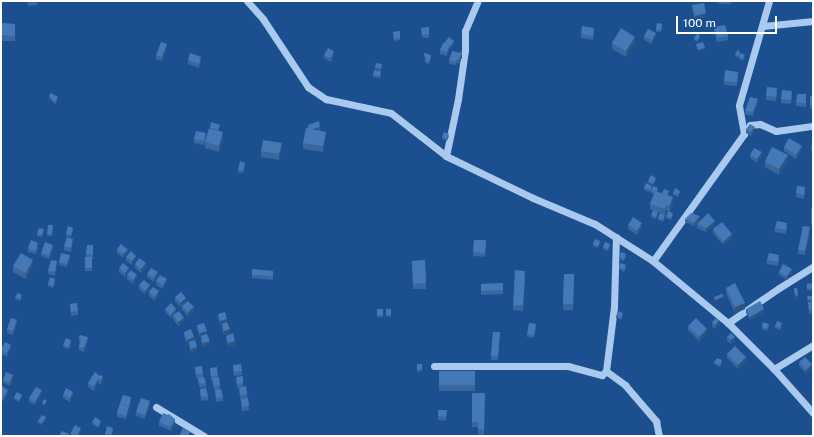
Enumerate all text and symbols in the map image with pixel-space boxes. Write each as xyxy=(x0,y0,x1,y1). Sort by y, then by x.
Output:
scale bar xyxy=(678,8,779,34)
text: 100 m xyxy=(683,16,716,30)

